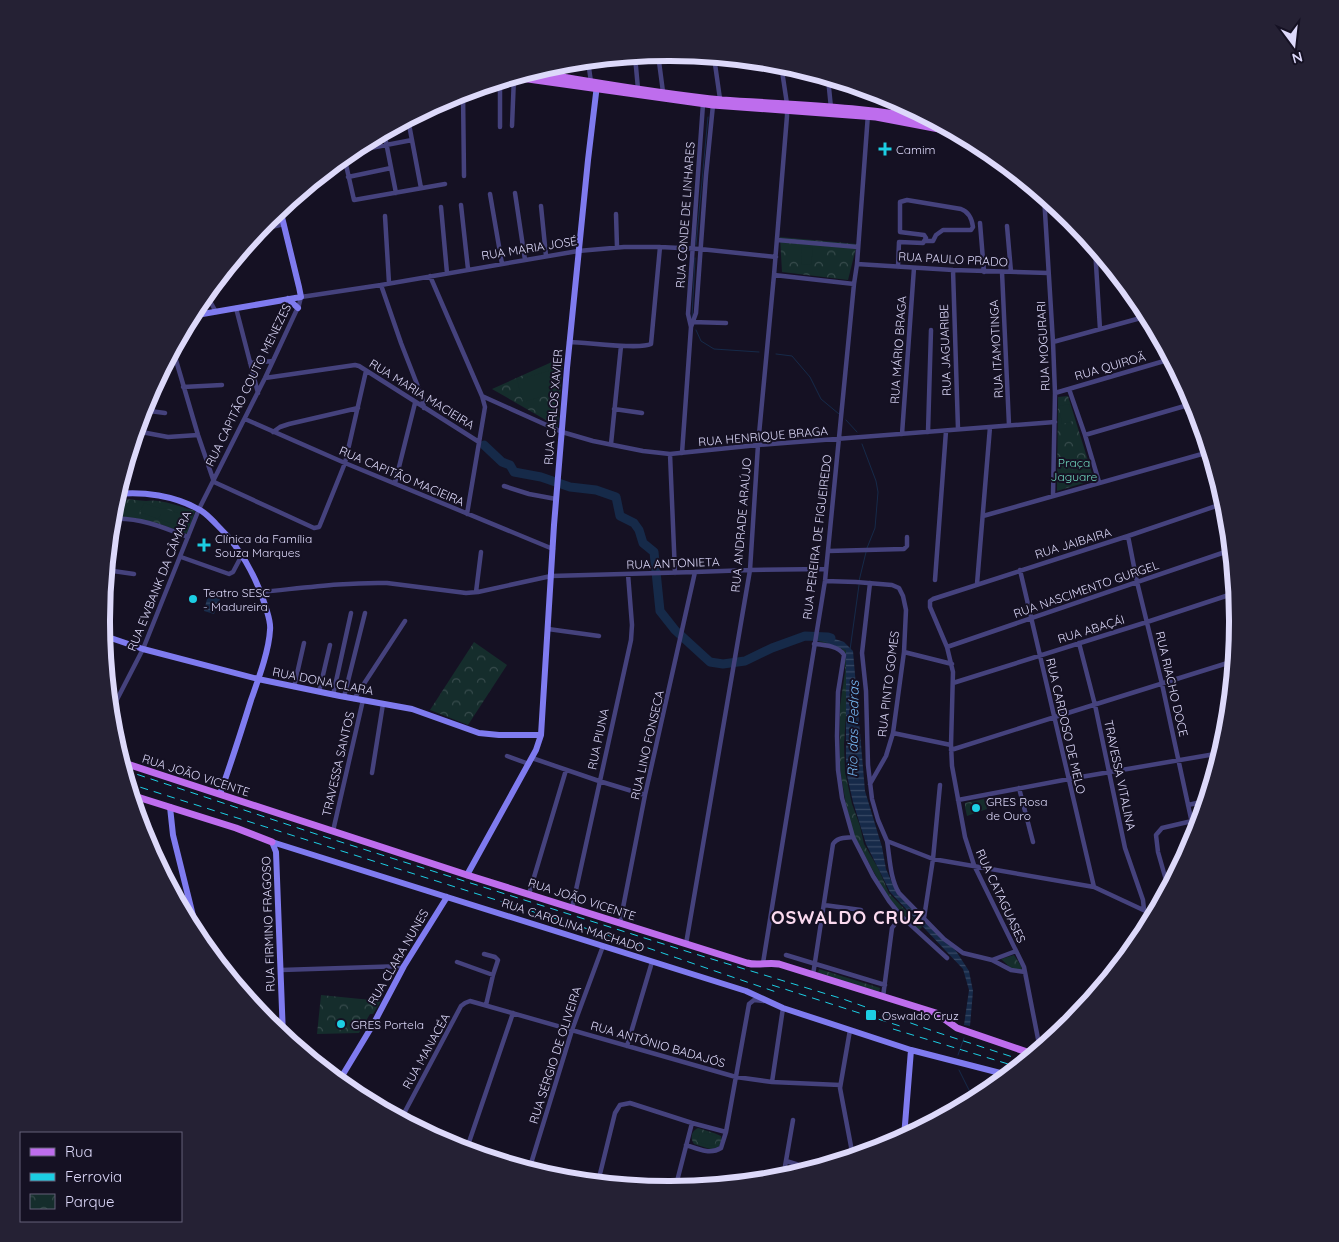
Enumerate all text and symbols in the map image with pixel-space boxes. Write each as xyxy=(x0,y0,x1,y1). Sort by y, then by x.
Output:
north arrow xyxy=(1269,20,1319,70)
text: N xyxy=(1290,48,1305,68)
street label: RUA CONDE DE LINHARES xyxy=(672,141,698,289)
marker: Camim xyxy=(878,142,892,156)
place label: Camim xyxy=(896,142,936,157)
street label: RUA MARIA JOSÉ xyxy=(480,233,578,263)
street label: RUA PAULO PRADO xyxy=(898,249,1008,269)
street label: RUA MÁRIO BRAGA xyxy=(887,295,909,405)
street label: RUA ITAMOTINGA xyxy=(986,299,1006,399)
street label: RUA CAPITÃO COUTO MENEZES xyxy=(202,301,294,469)
street label: RUA MOGURARI xyxy=(1033,301,1053,391)
street label: RUA JAGUARIBE xyxy=(936,304,954,396)
street label: RUA CARLOS XAVIER xyxy=(540,348,566,466)
street label: RUA QUIROÃ xyxy=(1073,349,1147,383)
street label: RUA MARIA MACIEIRA xyxy=(367,355,478,433)
street label: RUA HENRIQUE BRAGA xyxy=(697,423,829,449)
street label: RUA CAPITÃO MACIEIRA xyxy=(337,443,467,509)
street label: RUA PEREIRA DE FIGUEIREDO xyxy=(799,454,835,620)
park label: Praça Jaguare xyxy=(1051,455,1098,484)
street label: RUA ANDRADE ARAÚJO xyxy=(728,457,754,593)
street label: RUA EWBANK DA CÂMARA xyxy=(124,508,194,653)
street label: RUA JAIBAIRA xyxy=(1033,524,1113,562)
place label: Clínica da Família Souza Marques xyxy=(215,531,312,560)
marker: Clínica da Família Souza Marques xyxy=(197,538,211,552)
street label: RUA ANTONIETA xyxy=(626,554,720,572)
street label: RUA NASCIMENTO GURGEL xyxy=(1011,557,1161,621)
place label: Teatro SESC - Madureira xyxy=(203,585,270,614)
marker: Teatro SESC - Madureira xyxy=(187,593,199,605)
street label: RUA ABAÇÁI xyxy=(1056,612,1126,646)
street label: RUA PINTO GOMES xyxy=(874,630,902,738)
street label: RUA RIACHO DOCE xyxy=(1153,630,1191,738)
street label: RUA CARDOSO DE MELO xyxy=(1043,657,1089,795)
street label: RUA DONA CLARA xyxy=(271,664,375,698)
water label: Rio das Pedras xyxy=(843,679,863,778)
street label: RUA LINO FONSECA xyxy=(627,689,667,801)
street label: RUA PIUNA xyxy=(584,707,612,771)
street label: TRAVESSA SANTOS xyxy=(319,710,357,818)
street label: TRAVESSA VITALINA xyxy=(1101,718,1139,832)
street label: RUA JOÃO VICENTE xyxy=(140,751,252,800)
place label: GRES Rosa de Ouro xyxy=(986,794,1047,823)
marker: GRES Rosa de Ouro xyxy=(970,802,982,814)
street label: RUA CATAGUASES xyxy=(973,847,1029,945)
street label: RUA FIRMINO FRAGOSO xyxy=(258,856,278,992)
street label: RUA JOÃO VICENTE xyxy=(526,875,638,924)
street label: RUA CAROLINA MACHADO xyxy=(500,895,646,955)
street label: RUA CLARA NUNES xyxy=(364,906,432,1008)
district label: OSWALDO CRUZ xyxy=(771,906,925,929)
street label: RUA SÉRGIO DE OLIVEIRA xyxy=(526,984,584,1126)
marker: Oswaldo Cruz xyxy=(864,1008,878,1022)
place label: Oswaldo Cruz xyxy=(882,1008,959,1023)
street label: RUA MANACÉA xyxy=(399,1010,453,1091)
place label: GRES Portela xyxy=(351,1017,424,1032)
marker: GRES Portela xyxy=(335,1018,347,1030)
street label: RUA ANTÔNIO BADAJÓS xyxy=(589,1018,727,1070)
legend xyxy=(20,1132,182,1222)
text: Rua xyxy=(65,1142,93,1161)
text: Ferrovia xyxy=(65,1167,122,1186)
text: Parque xyxy=(65,1192,115,1211)

